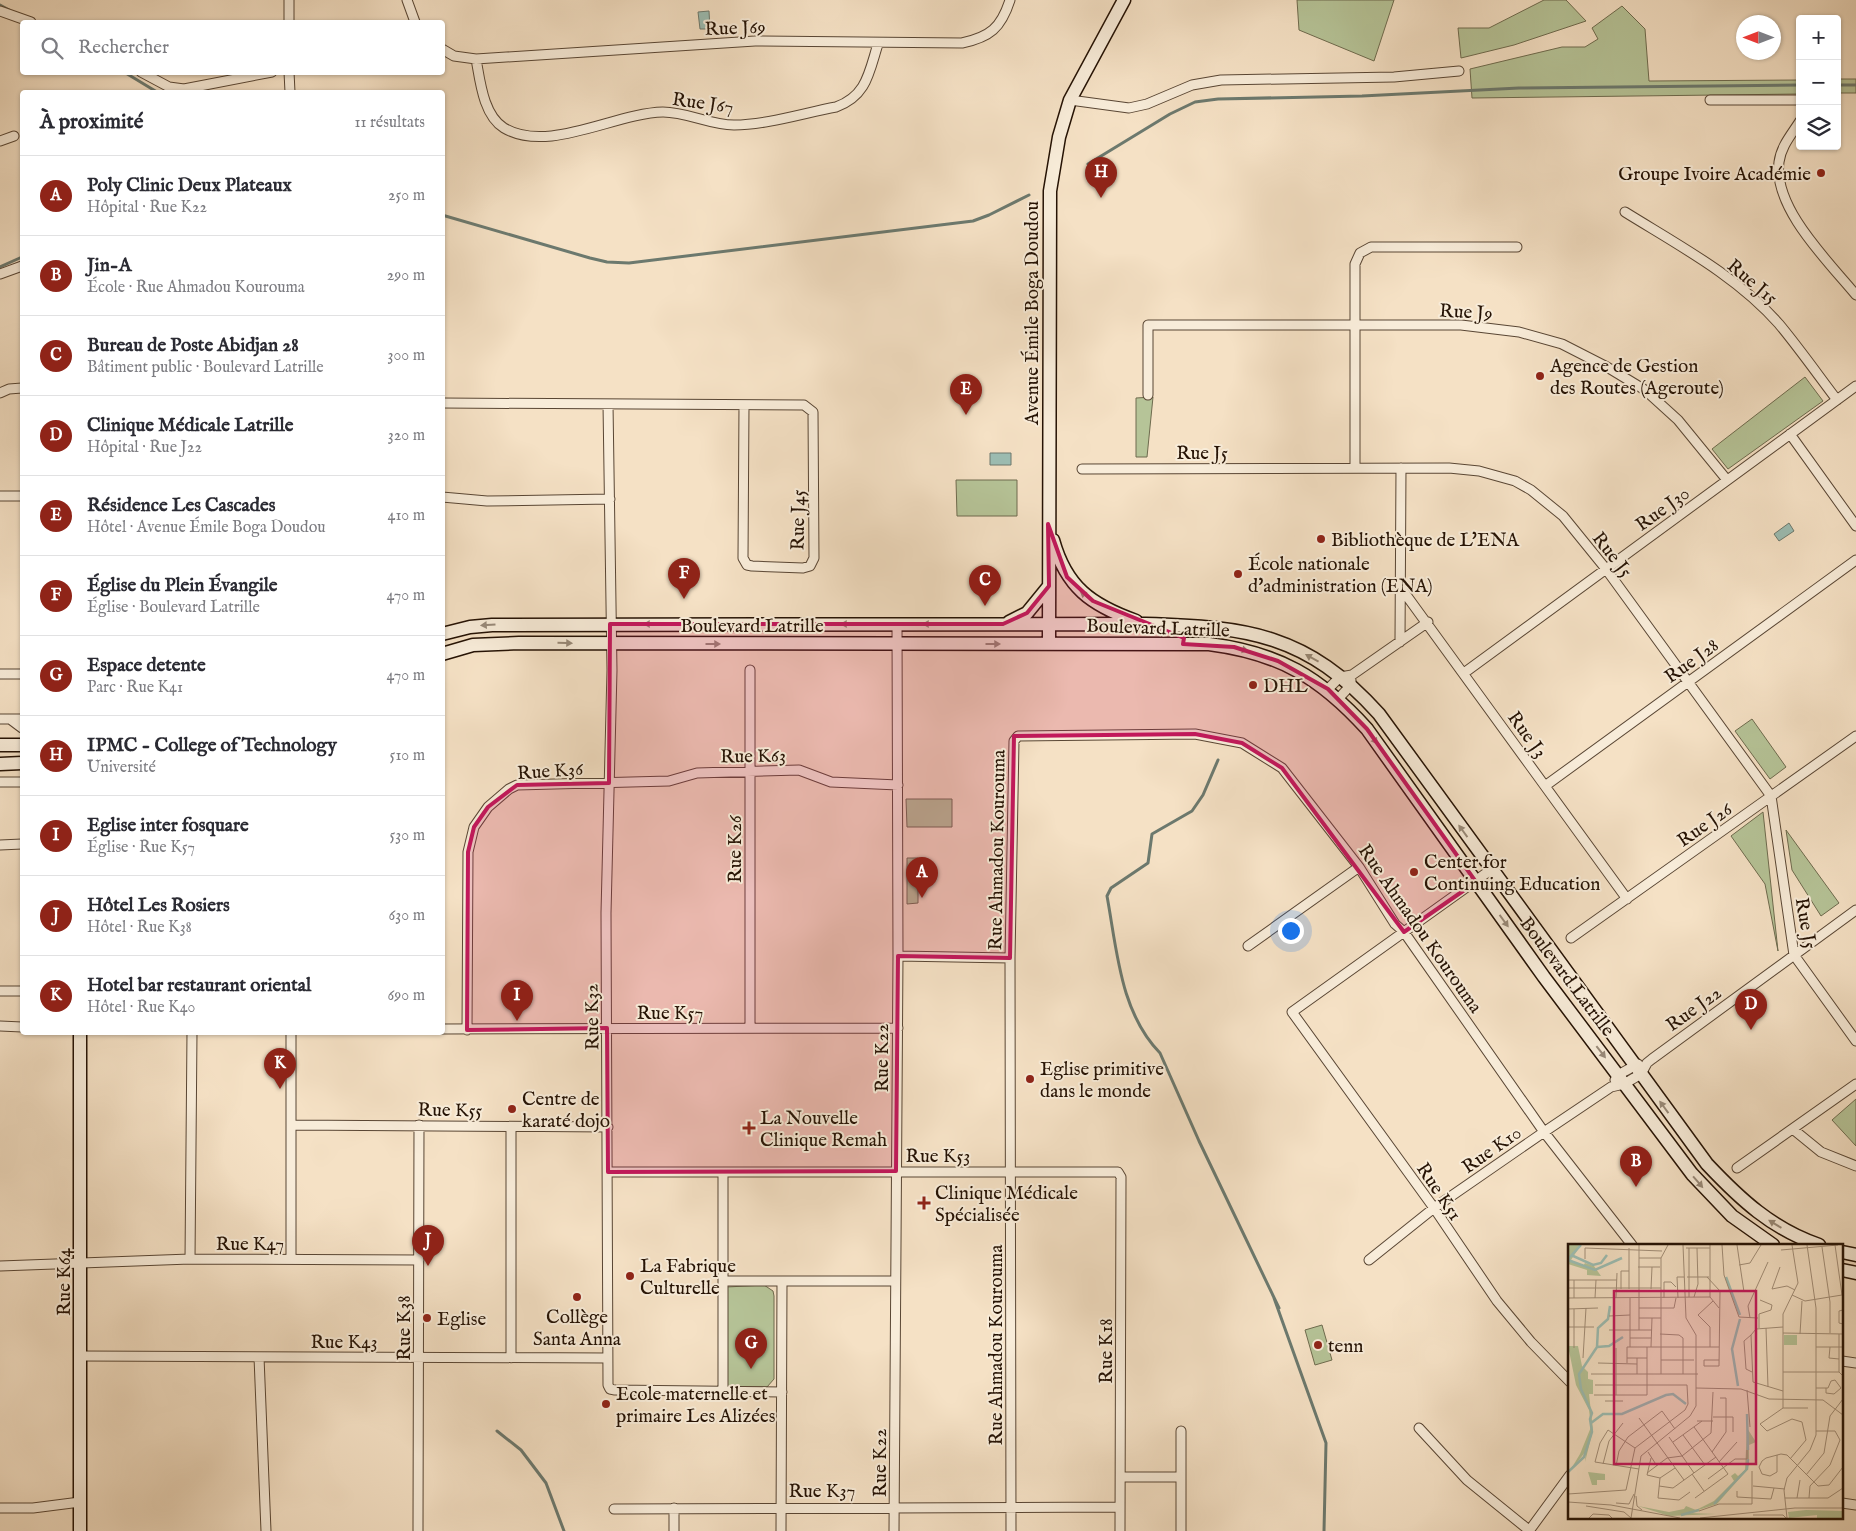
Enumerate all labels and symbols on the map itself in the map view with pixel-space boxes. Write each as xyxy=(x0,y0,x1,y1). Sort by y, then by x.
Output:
north arrow xyxy=(1736,15,1781,60)
street label: Rue J69 xyxy=(704,16,766,42)
street label: Rue J67 xyxy=(670,88,735,120)
pin: H xyxy=(1085,157,1117,198)
place label: Groupe Ivoire Académie xyxy=(1618,163,1811,187)
marker: Groupe Ivoire Académie xyxy=(1815,167,1827,179)
street label: Avenue Émile Boga Doudou xyxy=(1020,201,1045,426)
street label: Rue J15 xyxy=(1721,254,1782,311)
street label: Rue J9 xyxy=(1439,300,1493,326)
place label: Agence de Gestion des Routes (Ageroute) xyxy=(1549,355,1724,401)
marker: Agence de Gestion des Routes (Ageroute) xyxy=(1534,370,1546,382)
pin: E xyxy=(950,374,982,415)
street label: Rue J5 xyxy=(1176,442,1228,466)
street label: Rue J30 xyxy=(1631,482,1695,537)
street label: Rue J45 xyxy=(786,489,812,551)
street label: Rue J5 xyxy=(1586,527,1637,583)
place label: Bibliothèque de L'ENA xyxy=(1331,529,1520,553)
marker: Bibliothèque de L'ENA xyxy=(1315,533,1327,545)
place label: École nationale d'administration (ENA) xyxy=(1248,552,1433,599)
pin: F xyxy=(668,558,700,599)
pin: C xyxy=(969,565,1001,606)
marker: École nationale d'administration (ENA) xyxy=(1232,568,1244,580)
one-way arrow xyxy=(1080,590,1093,601)
street label: Boulevard Latrille xyxy=(680,615,824,639)
street label: Boulevard Latrille xyxy=(1086,615,1230,644)
one-way arrow xyxy=(642,620,658,628)
one-way arrow xyxy=(840,620,856,628)
one-way arrow xyxy=(922,620,938,628)
one-way arrow xyxy=(480,622,496,630)
street label: Rue J28 xyxy=(1660,634,1724,689)
one-way arrow xyxy=(557,640,573,648)
one-way arrow xyxy=(705,640,721,648)
one-way arrow xyxy=(986,640,1002,648)
one-way arrow xyxy=(1234,645,1249,653)
one-way arrow xyxy=(1306,653,1319,662)
place label: DHL xyxy=(1263,675,1308,699)
marker: DHL xyxy=(1247,679,1259,691)
street label: Rue J3 xyxy=(1501,707,1551,763)
one-way arrow xyxy=(1368,731,1378,745)
street label: Rue K63 xyxy=(720,744,786,770)
street label: Rue Ahmadou Kourouma xyxy=(984,749,1012,951)
street label: Rue K36 xyxy=(516,758,585,786)
street label: Rue J26 xyxy=(1673,798,1738,853)
street label: Rue K26 xyxy=(724,814,748,883)
one-way arrow xyxy=(1458,824,1468,838)
street label: Rue Ahmadou Kourouma xyxy=(1352,840,1487,1019)
place label: Center for Continuing Education xyxy=(1424,851,1600,897)
pin: A xyxy=(906,857,938,898)
marker: Center for Continuing Education xyxy=(1408,866,1420,878)
street label: Rue J5 xyxy=(1789,896,1821,951)
street label: Boulevard Latrille xyxy=(1514,913,1619,1042)
one-way arrow xyxy=(1499,914,1509,928)
your location xyxy=(1278,918,1304,944)
pin: I xyxy=(501,980,533,1021)
street label: Rue J22 xyxy=(1662,981,1727,1038)
street label: Rue K32 xyxy=(580,983,606,1051)
pin: D xyxy=(1735,989,1767,1030)
street label: Rue K57 xyxy=(637,1002,703,1026)
street label: Rue K22 xyxy=(871,1024,895,1092)
one-way arrow xyxy=(1596,1045,1606,1059)
pin: K xyxy=(264,1048,296,1089)
place label: Eglise primitive dans le monde xyxy=(1040,1058,1164,1104)
marker: Eglise primitive dans le monde xyxy=(1024,1073,1036,1085)
place label: Centre de karaté dojo xyxy=(522,1088,610,1134)
street label: Rue K55 xyxy=(417,1098,483,1124)
one-way arrow xyxy=(1659,1101,1670,1114)
marker: Centre de karaté dojo xyxy=(506,1103,518,1115)
place label: La Nouvelle Clinique Remah xyxy=(760,1107,887,1153)
marker: La Nouvelle Clinique Remah xyxy=(742,1121,756,1135)
street label: Rue K10 xyxy=(1458,1122,1527,1180)
street label: Rue K53 xyxy=(906,1145,970,1169)
pin: B xyxy=(1620,1146,1652,1187)
street label: Rue K51 xyxy=(1410,1159,1466,1226)
one-way arrow xyxy=(1692,1175,1704,1187)
place label: Clinique Médicale Spécialisée xyxy=(935,1182,1078,1228)
marker: Clinique Médicale Spécialisée xyxy=(917,1196,931,1210)
one-way arrow xyxy=(1768,1220,1781,1229)
pin: J xyxy=(412,1225,444,1266)
street label: Rue K47 xyxy=(216,1233,284,1257)
street label: Rue Ahmadou Kourouma xyxy=(985,1244,1009,1445)
inset map xyxy=(1568,1244,1844,1518)
street label: Rue K64 xyxy=(53,1247,77,1316)
place label: La Fabrique Culturelle xyxy=(640,1255,736,1301)
marker: La Fabrique Culturelle xyxy=(624,1270,636,1282)
marker: Collège Santa Anna xyxy=(571,1291,583,1303)
street label: Rue K38 xyxy=(393,1295,417,1361)
place label: Collège Santa Anna xyxy=(533,1306,622,1352)
place label: Eglise xyxy=(437,1308,486,1332)
marker: Eglise xyxy=(421,1312,433,1324)
street label: Rue K18 xyxy=(1095,1318,1119,1384)
pin: G xyxy=(735,1328,767,1369)
street label: Rue K43 xyxy=(310,1331,378,1355)
place label: tenn xyxy=(1328,1335,1364,1359)
marker: tenn xyxy=(1312,1339,1324,1351)
place label: Ecole maternelle et primaire Les Alizées xyxy=(616,1383,775,1429)
marker: Ecole maternelle et primaire Les Alizées xyxy=(600,1398,612,1410)
street label: Rue K22 xyxy=(869,1429,893,1497)
street label: Rue K37 xyxy=(789,1480,855,1504)

